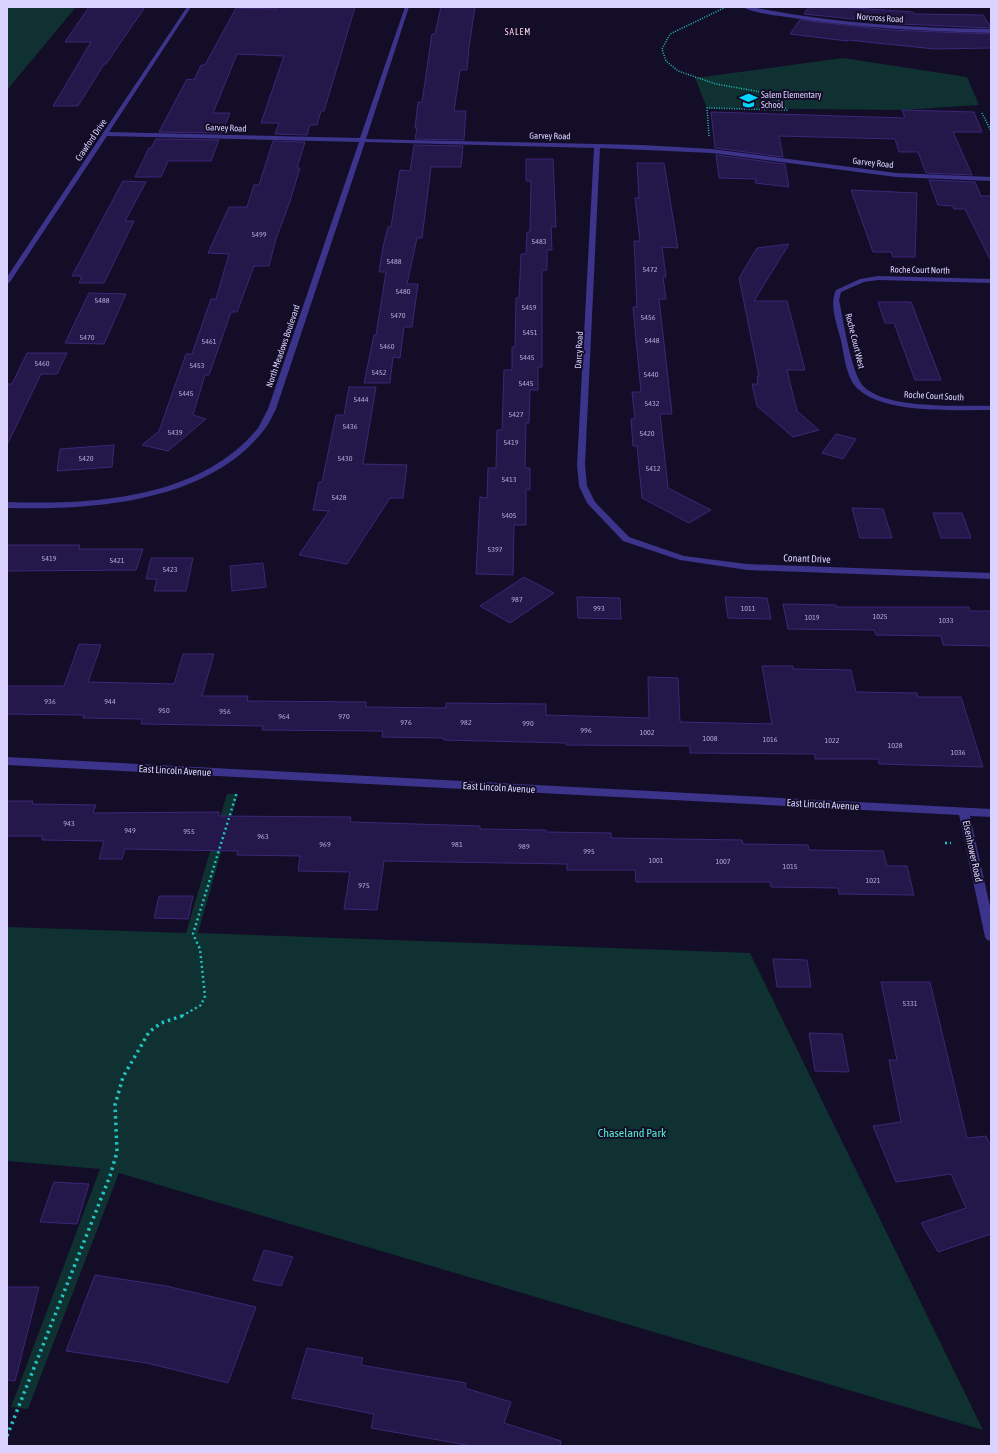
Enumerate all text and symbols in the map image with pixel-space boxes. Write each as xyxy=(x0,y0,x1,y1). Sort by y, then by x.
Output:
street label: Norcross Road xyxy=(856,11,904,25)
district label: SALEM xyxy=(505,27,531,37)
school or university icon: Salem Elementary School xyxy=(738,90,758,110)
place label: Salem Elementary School xyxy=(761,90,822,110)
street label: Crawford Drive xyxy=(73,117,109,163)
street label: Garvey Road xyxy=(205,122,247,134)
street label: Garvey Road xyxy=(529,131,571,141)
street label: Garvey Road xyxy=(852,156,894,170)
house number: 5499 xyxy=(251,230,267,239)
house number: 5483 xyxy=(531,237,547,246)
house number: 5488 xyxy=(386,257,402,266)
street label: Roche Court North xyxy=(890,264,950,276)
house number: 5472 xyxy=(642,265,658,274)
house number: 5480 xyxy=(395,287,411,296)
house number: 5488 xyxy=(94,296,110,305)
street label: North Meadows Boulevard xyxy=(264,303,302,389)
house number: 5459 xyxy=(521,303,537,312)
house number: 5470 xyxy=(390,311,406,320)
street label: Roche Court West xyxy=(843,312,867,370)
house number: 5456 xyxy=(640,313,656,322)
house number: 5451 xyxy=(522,328,538,337)
street label: Darcy Road xyxy=(573,331,585,369)
house number: 5470 xyxy=(79,333,95,342)
house number: 5448 xyxy=(644,336,660,345)
house number: 5461 xyxy=(201,337,217,346)
house number: 5460 xyxy=(379,342,395,351)
house number: 5445 xyxy=(519,353,535,362)
house number: 5460 xyxy=(34,359,50,368)
house number: 5453 xyxy=(189,361,205,370)
house number: 5452 xyxy=(371,368,387,377)
house number: 5440 xyxy=(643,370,659,379)
house number: 5445 xyxy=(518,379,534,388)
house number: 5445 xyxy=(178,389,194,398)
street label: Roche Court South xyxy=(904,389,964,403)
house number: 5444 xyxy=(353,395,369,404)
house number: 5432 xyxy=(644,399,660,408)
house number: 5427 xyxy=(508,410,524,419)
house number: 5436 xyxy=(342,422,358,431)
house number: 5439 xyxy=(167,428,183,437)
house number: 5420 xyxy=(639,429,655,438)
house number: 5419 xyxy=(503,438,519,447)
house number: 5420 xyxy=(78,454,94,463)
house number: 5430 xyxy=(337,454,353,463)
house number: 5412 xyxy=(645,464,661,473)
house number: 5413 xyxy=(501,475,517,484)
house number: 5428 xyxy=(331,493,347,502)
house number: 5405 xyxy=(501,511,517,520)
house number: 5397 xyxy=(487,545,503,554)
street label: Conant Drive xyxy=(783,552,831,565)
house number: 5419 xyxy=(41,554,57,563)
house number: 5421 xyxy=(109,556,125,565)
house number: 5423 xyxy=(162,565,178,574)
house number: 987 xyxy=(511,595,523,604)
house number: 993 xyxy=(593,604,605,613)
house number: 1011 xyxy=(740,604,756,613)
house number: 1025 xyxy=(872,612,888,621)
house number: 1019 xyxy=(804,613,820,622)
house number: 1033 xyxy=(938,616,954,625)
house number: 936 xyxy=(44,697,56,706)
house number: 944 xyxy=(104,697,116,706)
house number: 950 xyxy=(158,706,170,715)
house number: 956 xyxy=(219,707,231,716)
house number: 964 xyxy=(278,712,290,721)
house number: 970 xyxy=(338,712,350,721)
house number: 976 xyxy=(400,718,412,727)
house number: 982 xyxy=(460,718,472,727)
house number: 990 xyxy=(522,719,534,728)
house number: 996 xyxy=(580,726,592,735)
house number: 1002 xyxy=(639,728,655,737)
house number: 1008 xyxy=(702,734,718,743)
house number: 1016 xyxy=(762,735,778,744)
house number: 1022 xyxy=(824,736,840,745)
house number: 1028 xyxy=(887,741,903,750)
house number: 1036 xyxy=(950,748,966,757)
street label: East Lincoln Avenue xyxy=(138,763,212,778)
street label: East Lincoln Avenue xyxy=(462,780,536,795)
street label: East Lincoln Avenue xyxy=(786,797,860,812)
house number: 943 xyxy=(63,819,75,828)
street label: Eisenhower Road xyxy=(961,819,984,883)
house number: 949 xyxy=(124,826,136,835)
house number: 955 xyxy=(183,827,195,836)
house number: 963 xyxy=(257,832,269,841)
house number: 969 xyxy=(319,840,331,849)
house number: 981 xyxy=(451,840,463,849)
house number: 989 xyxy=(518,842,530,851)
house number: 995 xyxy=(583,847,595,856)
house number: 1001 xyxy=(648,856,664,865)
house number: 1007 xyxy=(715,857,731,866)
house number: 1015 xyxy=(782,862,798,871)
house number: 1021 xyxy=(865,876,881,885)
house number: 975 xyxy=(358,881,370,890)
house number: 5331 xyxy=(902,999,918,1008)
park label: Chaseland Park xyxy=(598,1126,667,1140)

